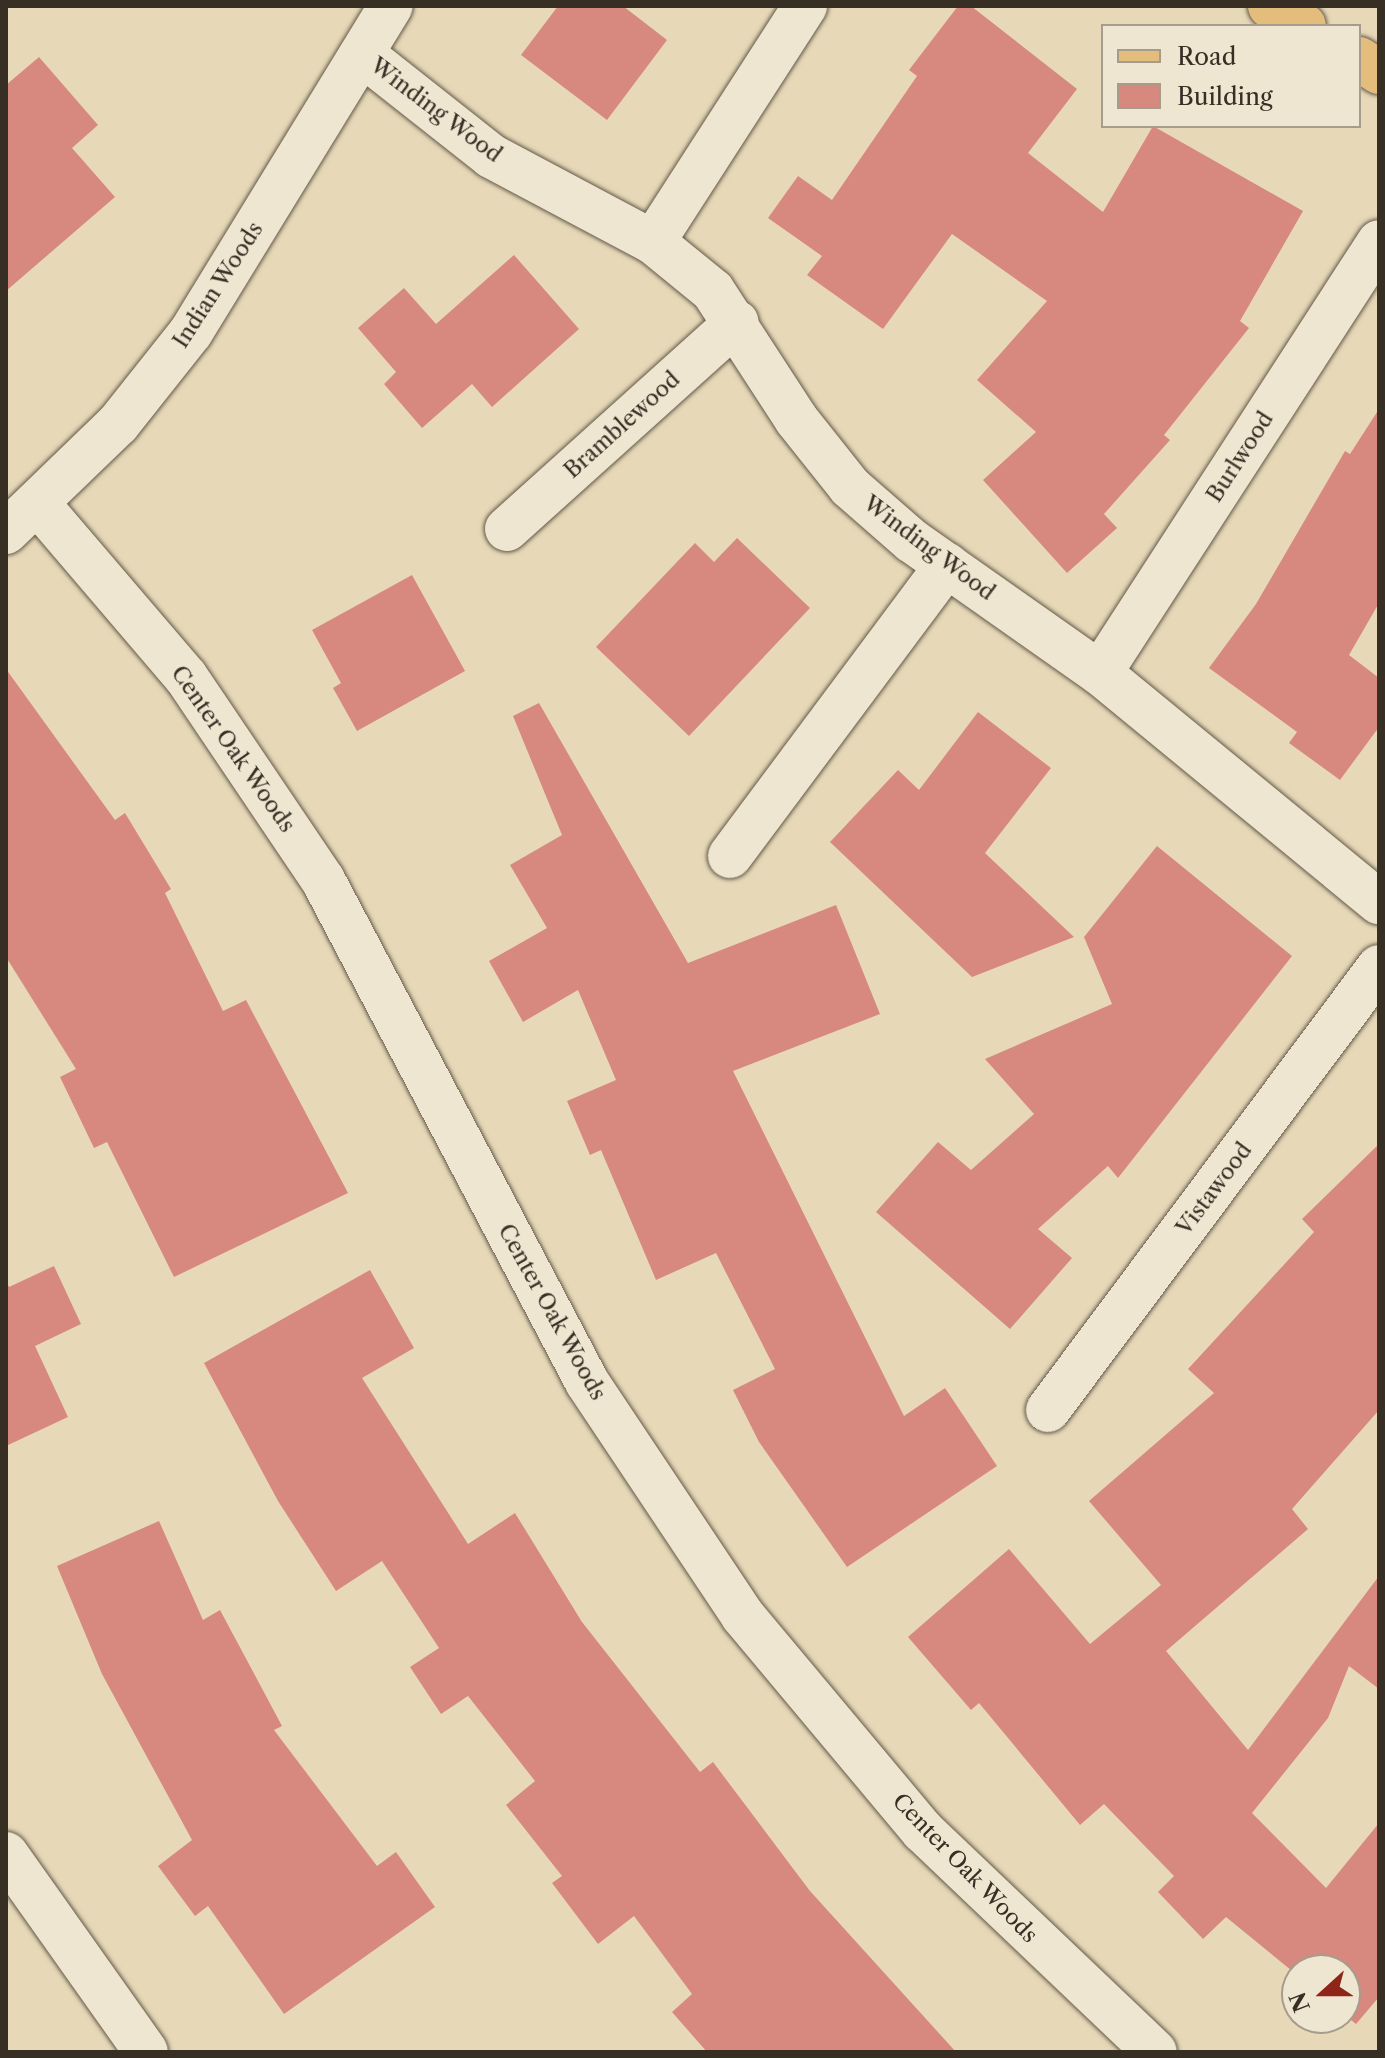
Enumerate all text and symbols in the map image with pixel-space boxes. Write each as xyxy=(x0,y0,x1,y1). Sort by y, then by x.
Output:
legend xyxy=(1101,24,1361,128)
text: Road xyxy=(1177,42,1236,71)
street label: Winding Wood xyxy=(365,52,507,168)
text: Building xyxy=(1177,82,1273,111)
street label: Indian Woods xyxy=(167,217,269,353)
street label: Bramblewood xyxy=(559,366,685,484)
street label: Burlwood xyxy=(1201,407,1279,507)
street label: Winding Wood xyxy=(858,490,1000,606)
street label: Center Oak Woods xyxy=(165,660,301,838)
street label: Vistawood xyxy=(1171,1138,1257,1240)
street label: Center Oak Woods xyxy=(492,1219,612,1405)
street label: Center Oak Woods xyxy=(886,1787,1044,1949)
north arrow xyxy=(1281,1954,1361,2034)
text: N xyxy=(1284,1988,1316,2016)

